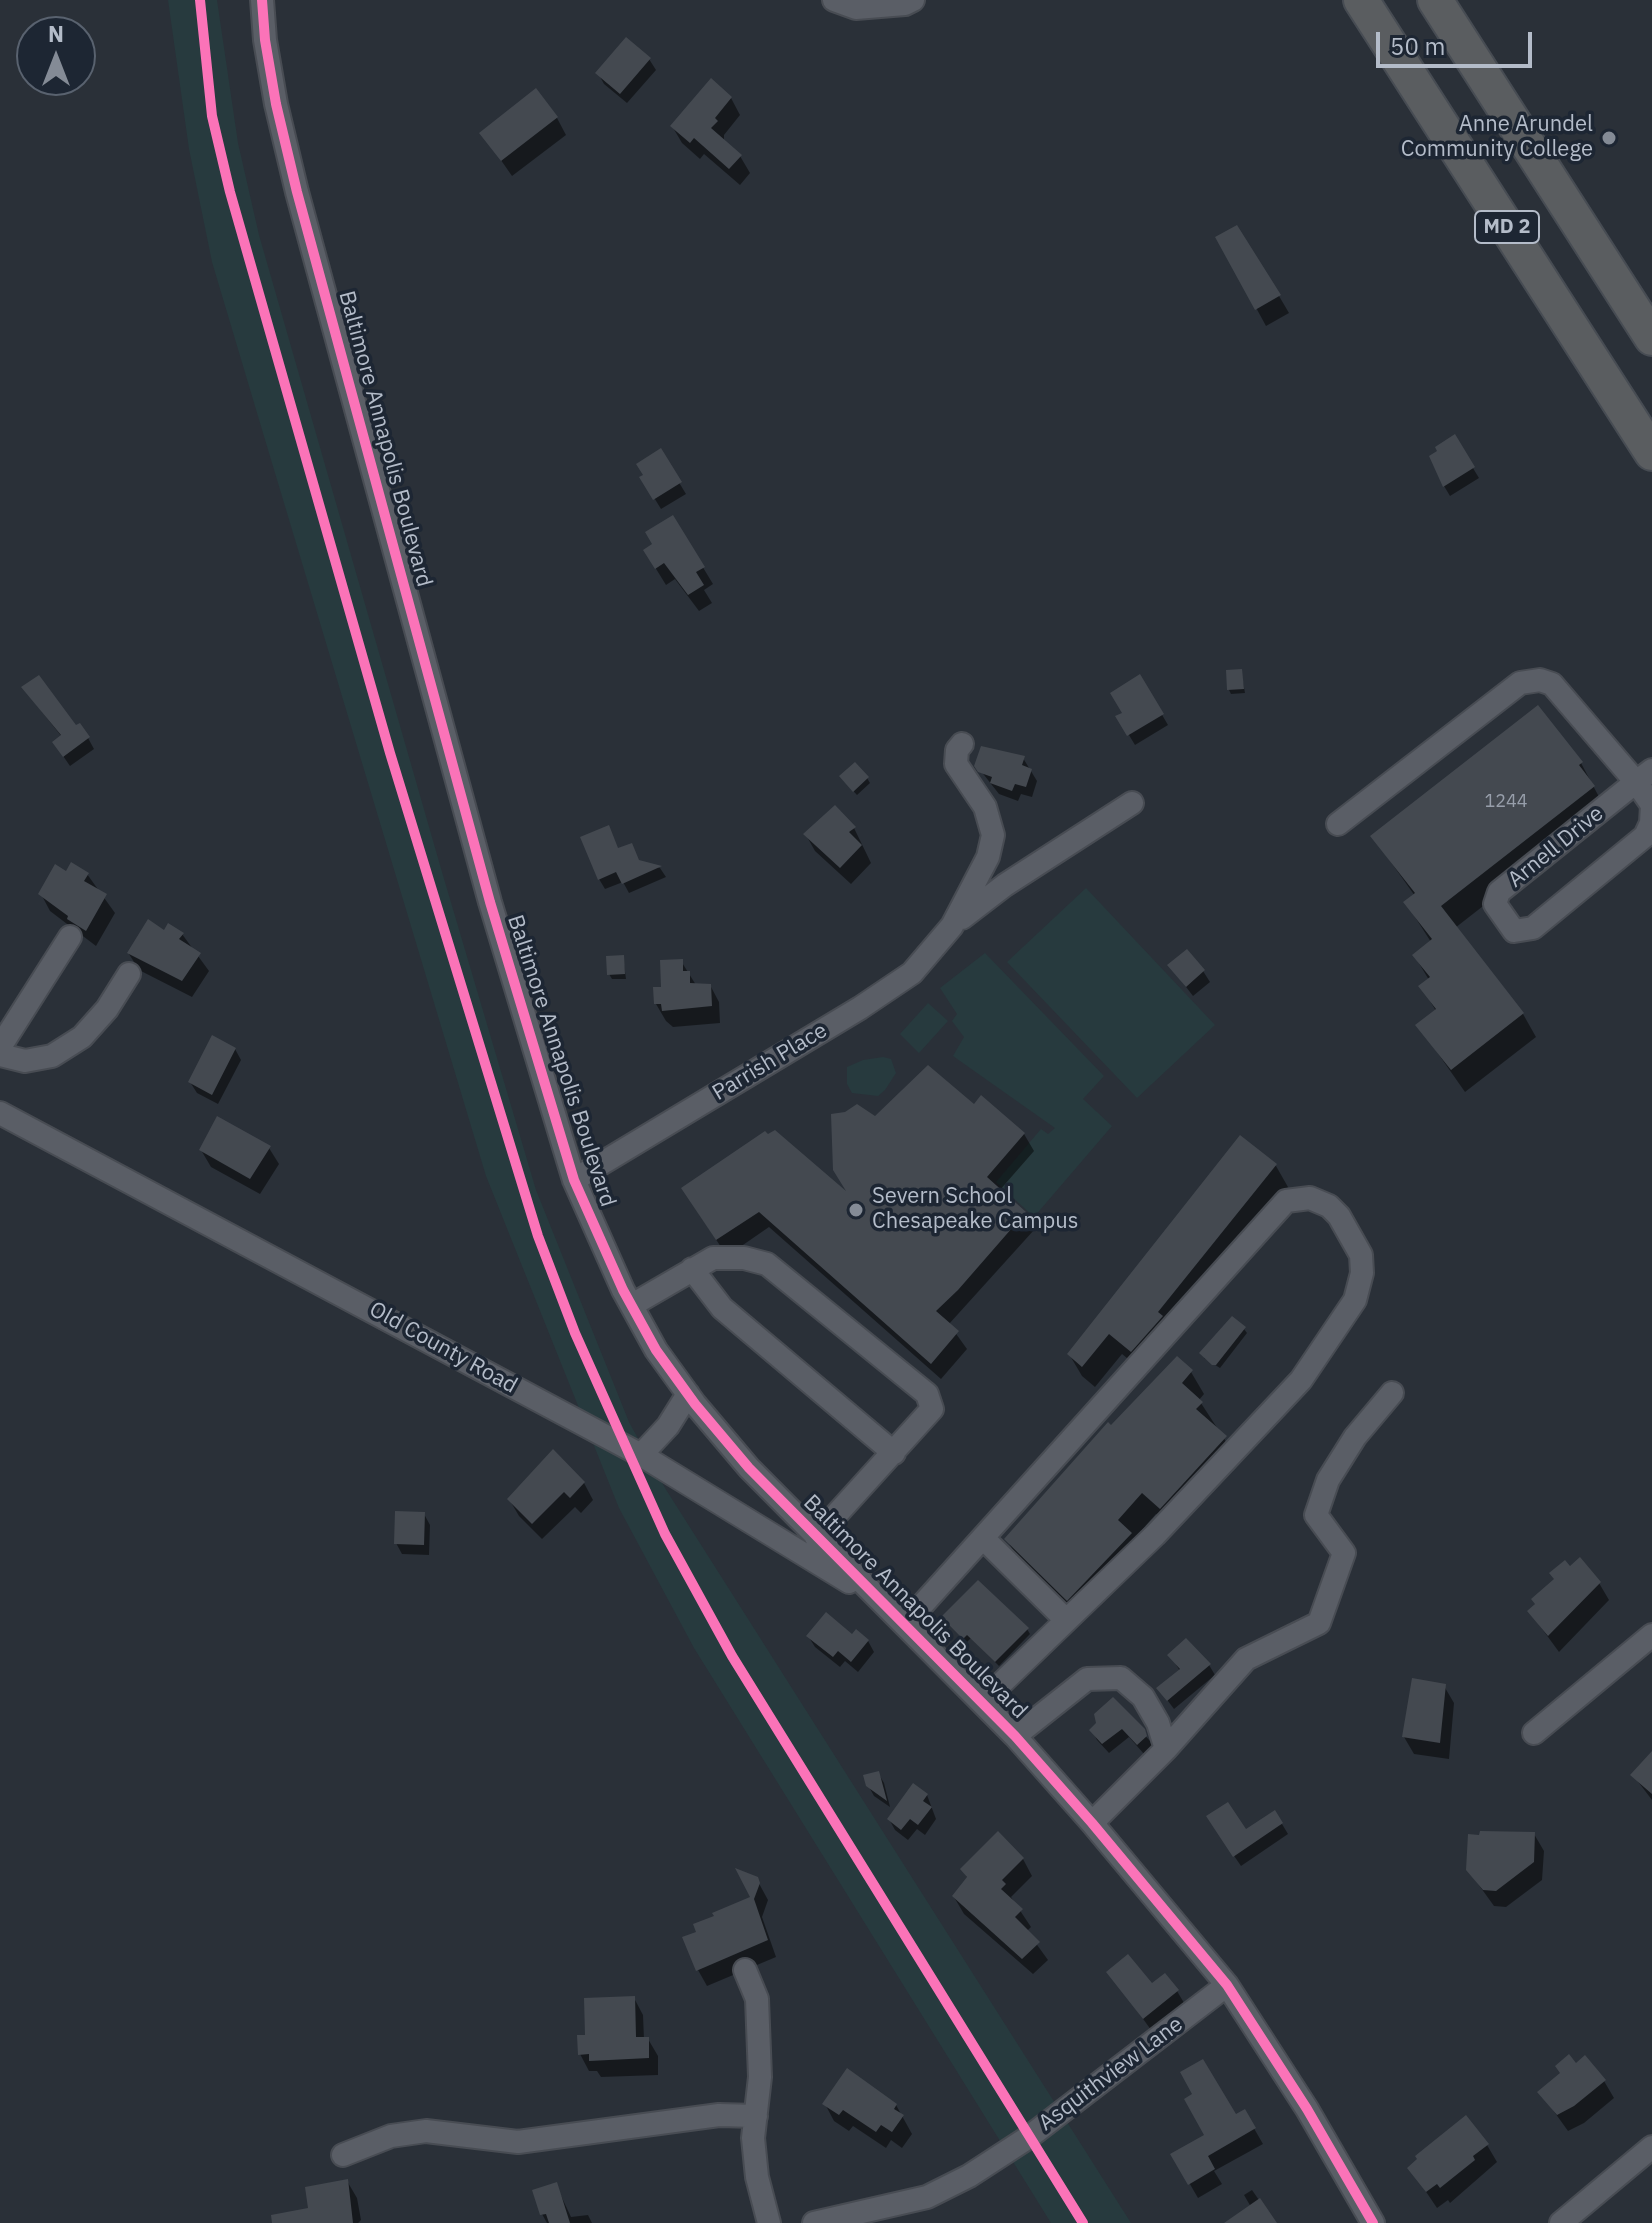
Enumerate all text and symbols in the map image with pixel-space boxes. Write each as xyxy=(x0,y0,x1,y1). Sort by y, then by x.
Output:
north arrow xyxy=(16,16,96,96)
scale bar xyxy=(1380,16,1536,66)
text: N xyxy=(48,19,64,48)
text: 50 m xyxy=(1390,30,1445,62)
place label: Anne Arundel Community College xyxy=(1401,112,1593,164)
marker: Anne Arundel Community College xyxy=(1600,129,1618,147)
road number: MD 2 xyxy=(1475,211,1539,243)
street label: Baltimore Annapolis Boulevard xyxy=(333,288,437,590)
house number: 1244 xyxy=(1484,791,1528,813)
street label: Arnell Drive xyxy=(1503,801,1609,893)
street label: Baltimore Annapolis Boulevard xyxy=(501,912,621,1210)
street label: Parrish Place xyxy=(708,1017,832,1107)
place label: Severn School Chesapeake Campus xyxy=(872,1184,1078,1236)
marker: Severn School Chesapeake Campus xyxy=(847,1201,865,1219)
street label: Old County Road xyxy=(364,1296,522,1400)
street label: Baltimore Annapolis Boulevard xyxy=(798,1490,1032,1724)
street label: Asquithview Lane xyxy=(1034,2011,1188,2137)

